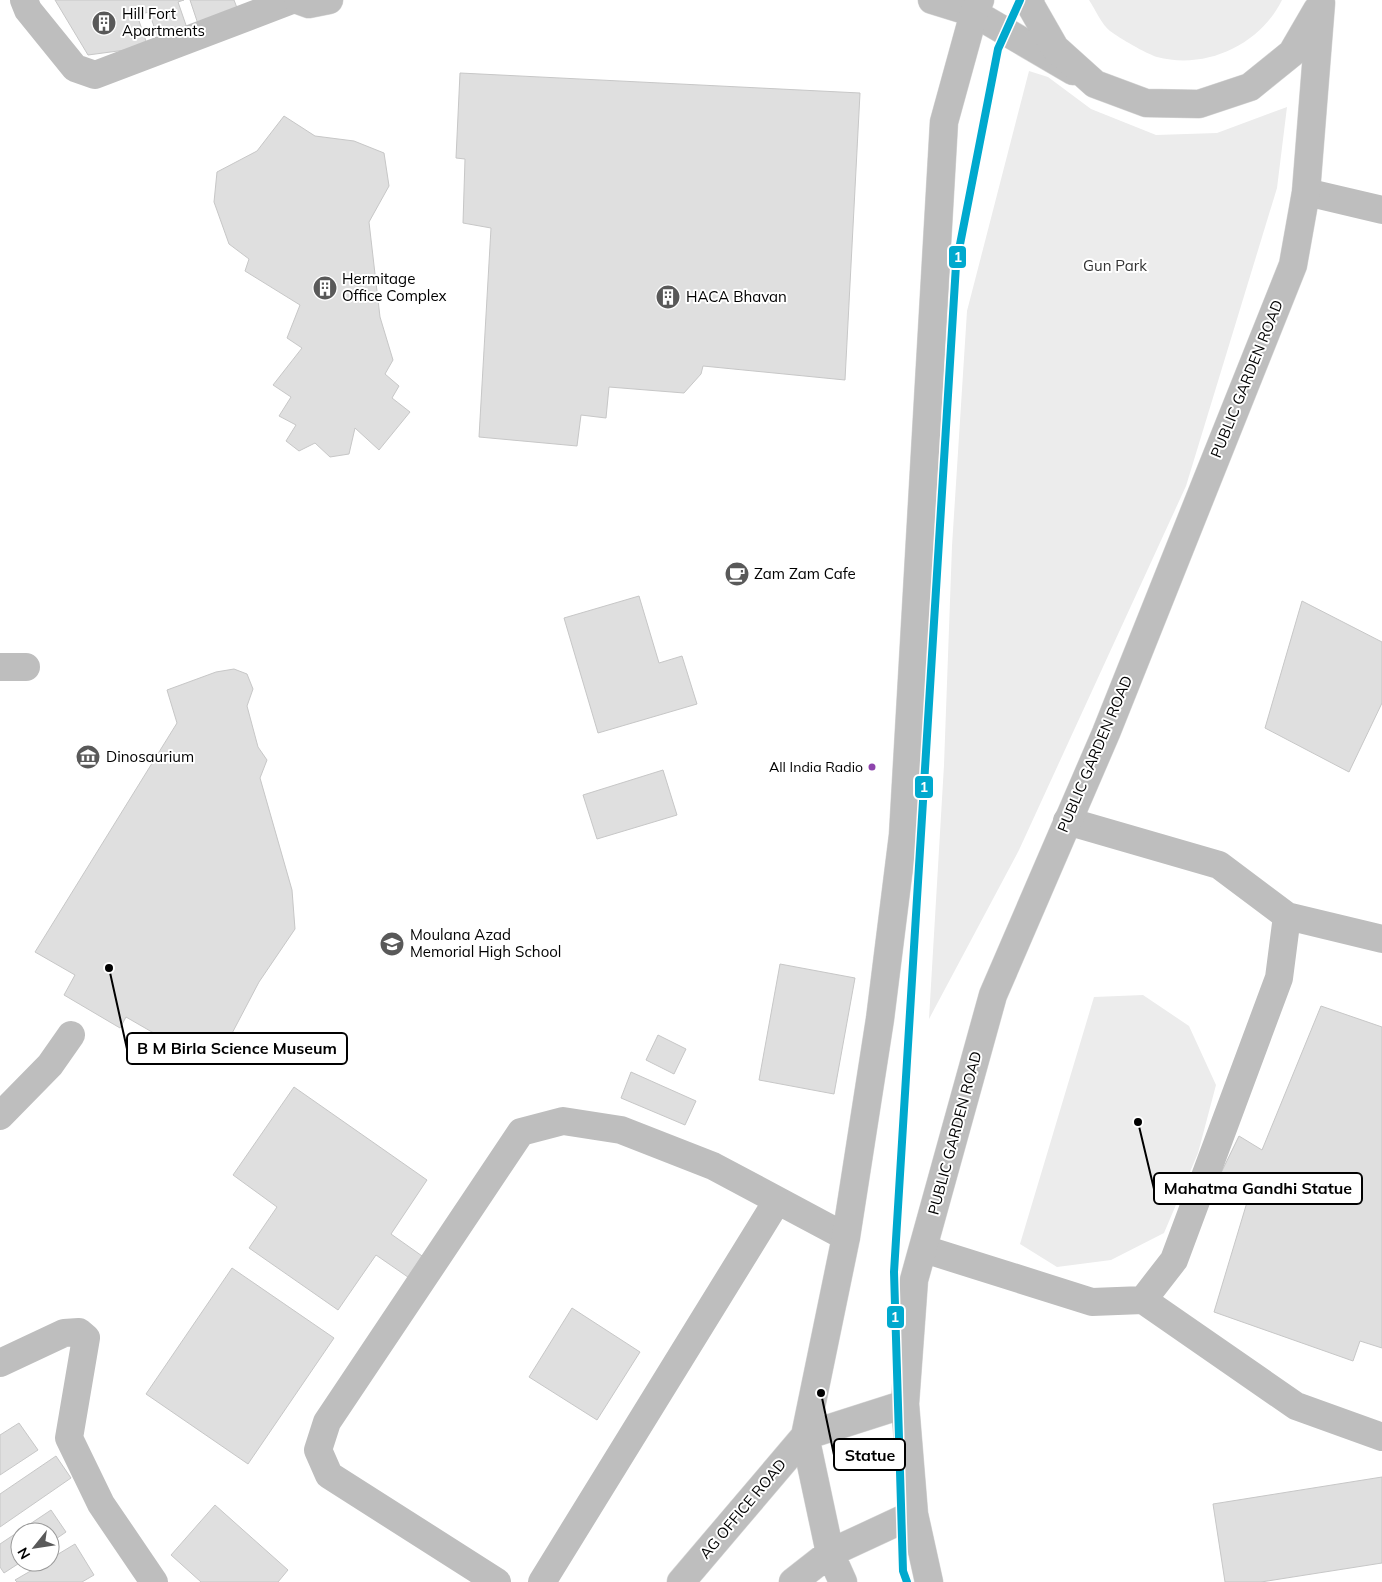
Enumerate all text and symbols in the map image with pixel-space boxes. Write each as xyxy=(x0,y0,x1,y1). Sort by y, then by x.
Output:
place label: Hill Fort Apartments xyxy=(122,4,205,40)
building icon: Hill Fort Apartments xyxy=(91,10,117,36)
line badge: 1 xyxy=(948,245,967,269)
text: 1 xyxy=(954,248,962,266)
park label: Gun Park xyxy=(1083,256,1147,275)
place label: Hermitage Office Complex xyxy=(342,269,447,305)
building icon: Hermitage Office Complex xyxy=(312,275,338,301)
building icon: HACA Bhavan xyxy=(655,284,681,310)
place label: HACA Bhavan xyxy=(686,287,787,306)
street label: PUBLIC GARDEN ROAD xyxy=(1206,297,1287,461)
cafe icon: Zam Zam Cafe xyxy=(724,561,750,587)
place label: Zam Zam Cafe xyxy=(754,564,856,583)
street label: PUBLIC GARDEN ROAD xyxy=(1053,672,1136,835)
museum icon: Dinosaurium xyxy=(75,744,101,770)
place label: Dinosaurium xyxy=(106,747,194,766)
place label: All India Radio xyxy=(769,758,863,776)
marker: All India Radio xyxy=(867,762,877,772)
line badge: 1 xyxy=(914,775,934,799)
text: 1 xyxy=(920,778,928,796)
place label: Moulana Azad Memorial High School xyxy=(410,925,561,961)
school or university icon: Moulana Azad Memorial High School xyxy=(379,931,405,957)
callout: B M Birla Science Museum xyxy=(127,1033,347,1064)
text: B M Birla Science Museum xyxy=(137,1038,337,1058)
street label: PUBLIC GARDEN ROAD xyxy=(924,1049,986,1217)
callout: Mahatma Gandhi Statue xyxy=(1154,1173,1362,1204)
text: Mahatma Gandhi Statue xyxy=(1164,1178,1352,1198)
line badge: 1 xyxy=(886,1305,905,1329)
text: 1 xyxy=(891,1308,899,1326)
callout: Statue xyxy=(834,1439,905,1470)
text: Statue xyxy=(845,1445,896,1465)
street label: AG OFFICE ROAD xyxy=(695,1455,790,1563)
north arrow xyxy=(10,1522,60,1572)
text: N xyxy=(13,1544,34,1563)

